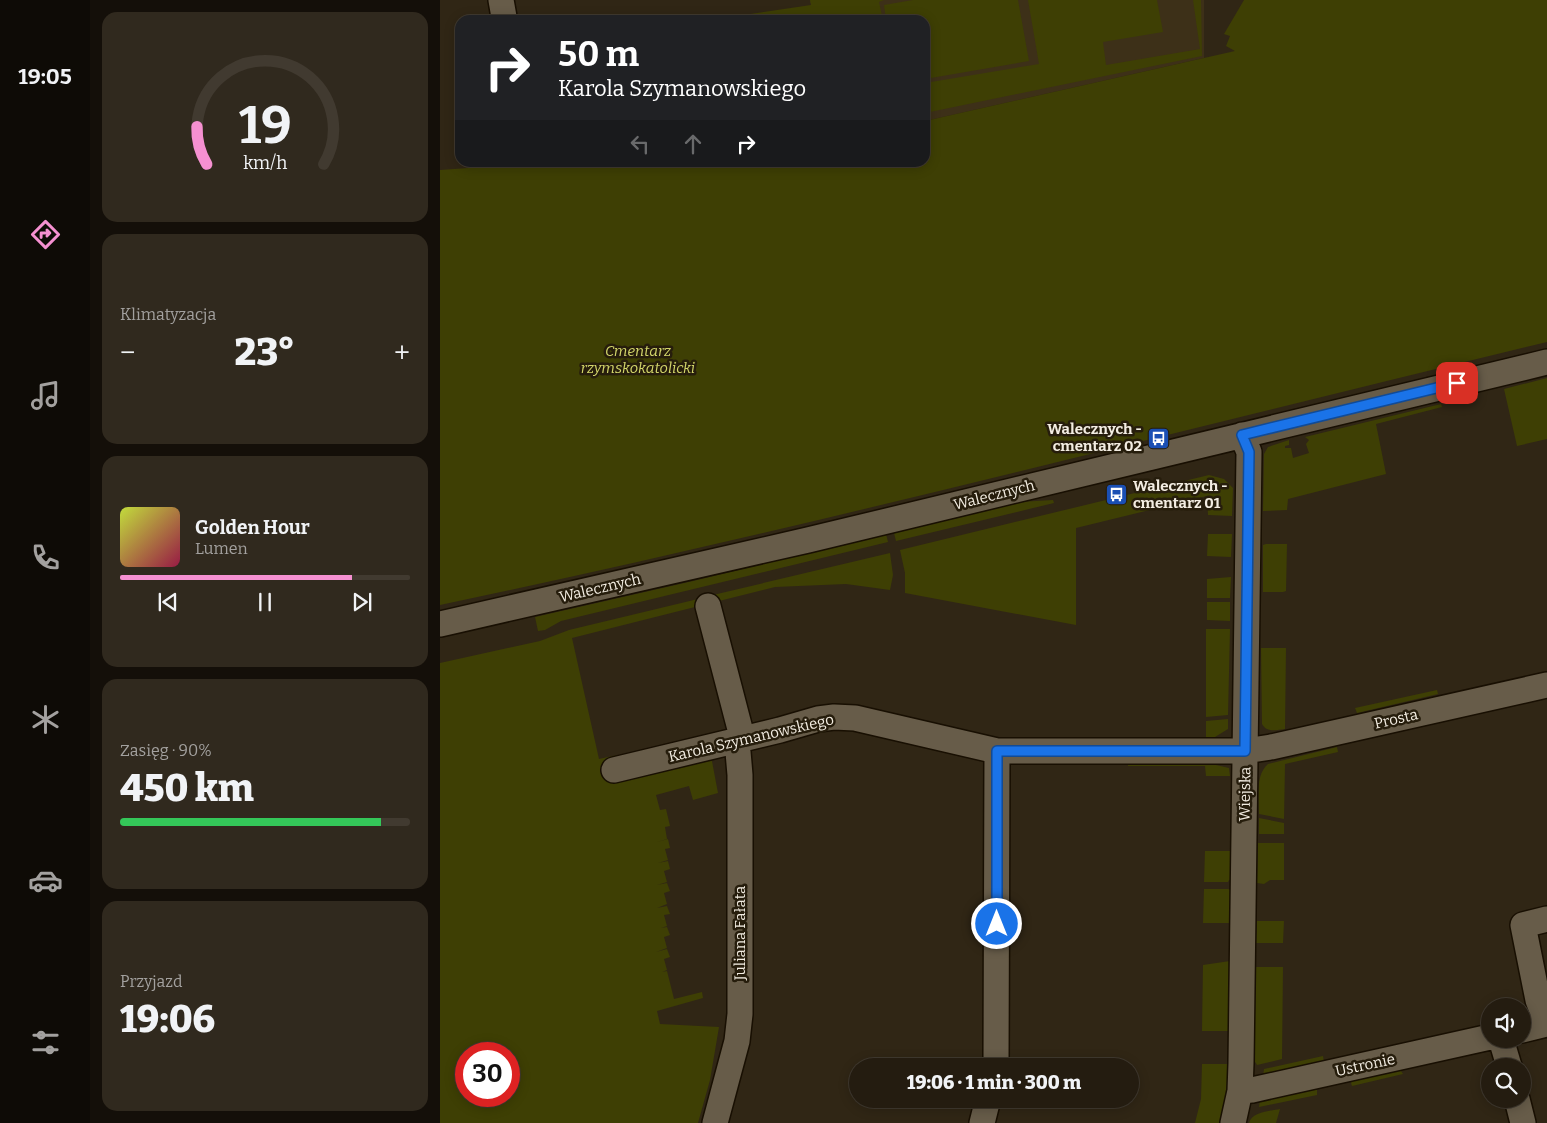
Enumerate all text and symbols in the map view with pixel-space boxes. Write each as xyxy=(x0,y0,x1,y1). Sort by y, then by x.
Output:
text: 50 m xyxy=(558,33,639,75)
icon: right xyxy=(475,35,540,100)
text: 19:05 xyxy=(18,63,72,90)
text: Karola Szymanowskiego xyxy=(558,75,806,102)
text: 19 xyxy=(238,94,292,157)
icon: left xyxy=(626,130,654,158)
icon: ahead xyxy=(679,130,707,158)
icon: right xyxy=(732,130,760,158)
text: km/h xyxy=(243,152,287,174)
icon: directions xyxy=(28,217,63,252)
text: Klimatyzacja xyxy=(120,305,216,324)
text: 23° xyxy=(235,329,295,375)
text: − xyxy=(120,336,135,369)
text: + xyxy=(394,336,410,369)
park label: Cmentarz rzymskokatolicki xyxy=(581,342,695,377)
pin xyxy=(1436,362,1478,404)
icon: arrive xyxy=(1443,369,1471,397)
icon: music xyxy=(28,378,63,413)
place label: Walecznych - cmentarz 02 xyxy=(1047,420,1142,455)
bus stop icon: Walecznych - cmentarz 02 xyxy=(1146,426,1170,450)
street label: Walecznych xyxy=(951,476,1037,514)
place label: Walecznych - cmentarz 01 xyxy=(1133,477,1228,512)
bus stop icon: Walecznych - cmentarz 01 xyxy=(1105,483,1129,507)
text: Golden Hour xyxy=(195,516,310,539)
text: Lumen xyxy=(195,539,248,558)
icon: phone xyxy=(28,540,63,575)
street label: Walecznych xyxy=(557,570,643,606)
icon: previous xyxy=(154,588,182,616)
icon: pause xyxy=(251,588,279,616)
icon: next xyxy=(348,588,376,616)
icon: climate xyxy=(28,702,63,737)
street label: Prosta xyxy=(1372,705,1420,733)
street label: Karola Szymanowskiego xyxy=(667,710,835,766)
text: Zasięg · 90% xyxy=(120,741,212,760)
text: 450 km xyxy=(120,765,254,811)
street label: Wiejska xyxy=(1236,767,1254,821)
icon: car xyxy=(28,863,63,898)
street label: Juliana Fałata xyxy=(731,886,749,981)
position arrow xyxy=(970,897,1022,949)
text: Przyjazd xyxy=(120,972,182,991)
text: 19:06 xyxy=(120,996,215,1042)
map controls xyxy=(1481,998,1531,1108)
button: sound xyxy=(1481,998,1531,1048)
icon: filters xyxy=(28,1025,63,1060)
speed limit sign: 30 xyxy=(455,1042,520,1107)
street label: Ustronie xyxy=(1333,1050,1397,1080)
button: search xyxy=(1481,1058,1531,1108)
text: 19:06 · 1 min · 300 m xyxy=(907,1071,1081,1094)

